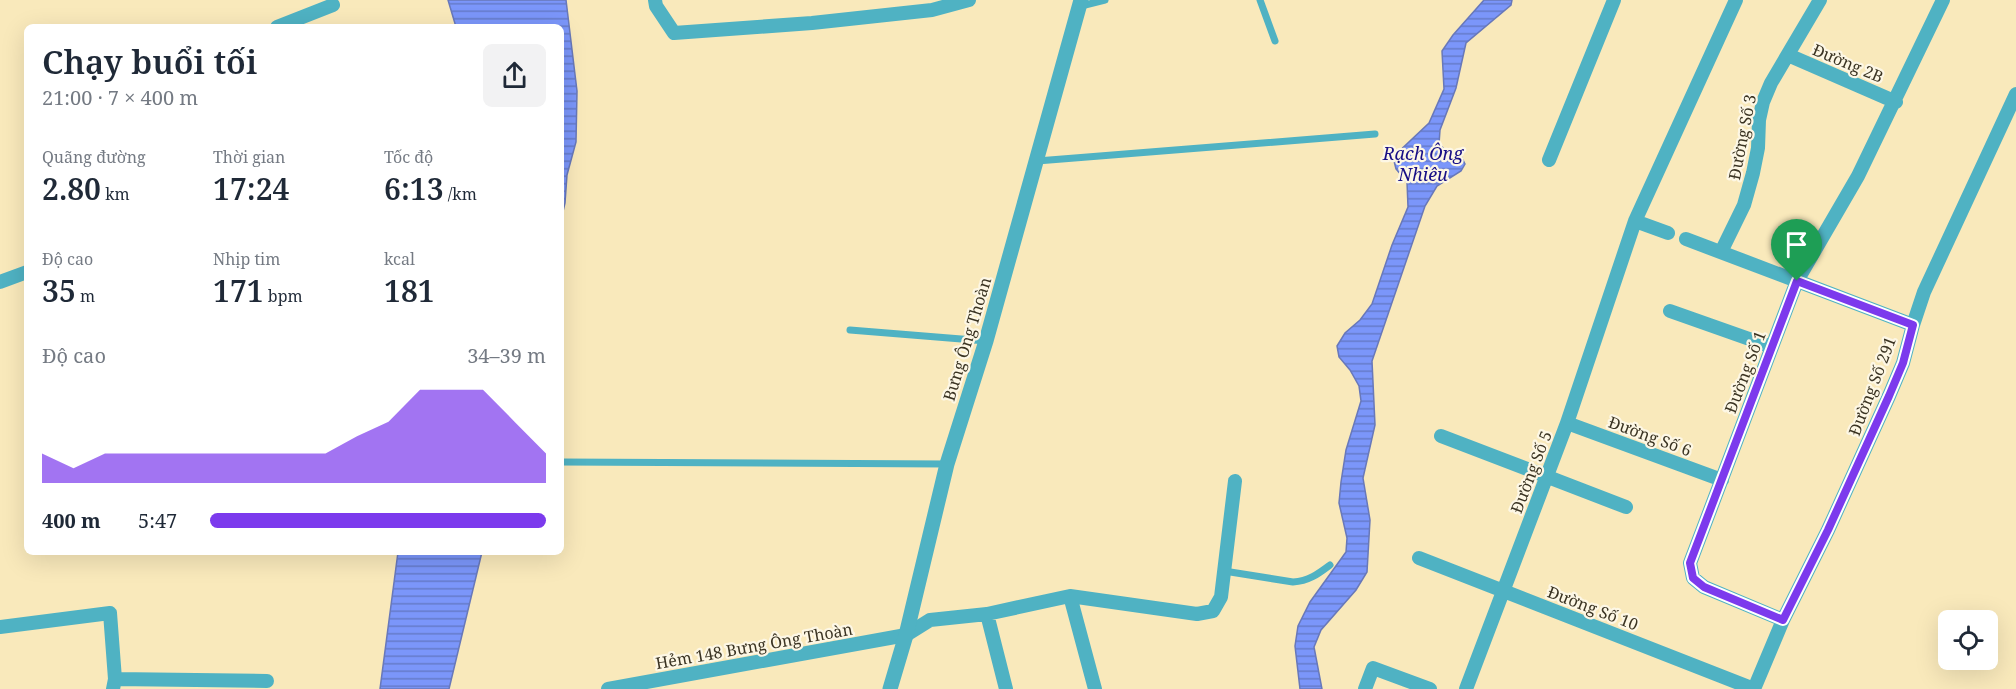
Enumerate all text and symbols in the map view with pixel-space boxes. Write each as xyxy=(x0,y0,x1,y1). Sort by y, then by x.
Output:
street label: Đường 2B xyxy=(1809,38,1887,88)
text: Chạy buổi tối xyxy=(42,39,257,84)
button: share xyxy=(483,44,546,107)
text: 21:00 · 7 × 400 m xyxy=(42,84,198,111)
street label: Đường Số 3 xyxy=(1723,92,1761,182)
water label: Rạch Ông Nhiêu xyxy=(1382,141,1464,186)
text: Quãng đường xyxy=(42,146,146,168)
text: Thời gian xyxy=(213,146,285,168)
text: Tốc độ xyxy=(384,146,433,168)
text: 2.80 xyxy=(42,168,101,209)
text: 17:24 xyxy=(213,168,289,209)
text: 6:13 xyxy=(384,168,444,209)
text: km xyxy=(101,183,130,205)
text: /km xyxy=(444,183,477,205)
pin xyxy=(1771,219,1822,281)
icon: arrive xyxy=(1780,228,1813,261)
text: Độ cao xyxy=(42,248,93,270)
text: Nhịp tim xyxy=(213,248,280,270)
text: kcal xyxy=(384,248,415,270)
text: 35 xyxy=(42,270,76,311)
text: 171 xyxy=(213,270,264,311)
text: 181 xyxy=(384,270,435,311)
street label: Bưng Ông Thoàn xyxy=(938,274,996,404)
text: m xyxy=(76,285,95,307)
text: bpm xyxy=(264,285,303,307)
street label: Đường Số 1 xyxy=(1719,328,1771,416)
street label: Đường Số 291 xyxy=(1843,333,1901,439)
text: Độ cao xyxy=(42,342,106,369)
text: 34–39 m xyxy=(467,342,546,369)
street label: Đường Số 6 xyxy=(1606,411,1695,461)
street label: Đường Số 5 xyxy=(1505,428,1557,516)
text: 400 m xyxy=(42,507,101,534)
text: 5:47 xyxy=(138,507,177,534)
street label: Đường Số 10 xyxy=(1544,581,1642,635)
map controls xyxy=(1938,610,1998,670)
button: locate xyxy=(1938,610,1998,670)
street label: Hẻm 148 Bưng Ông Thoàn xyxy=(654,618,854,674)

